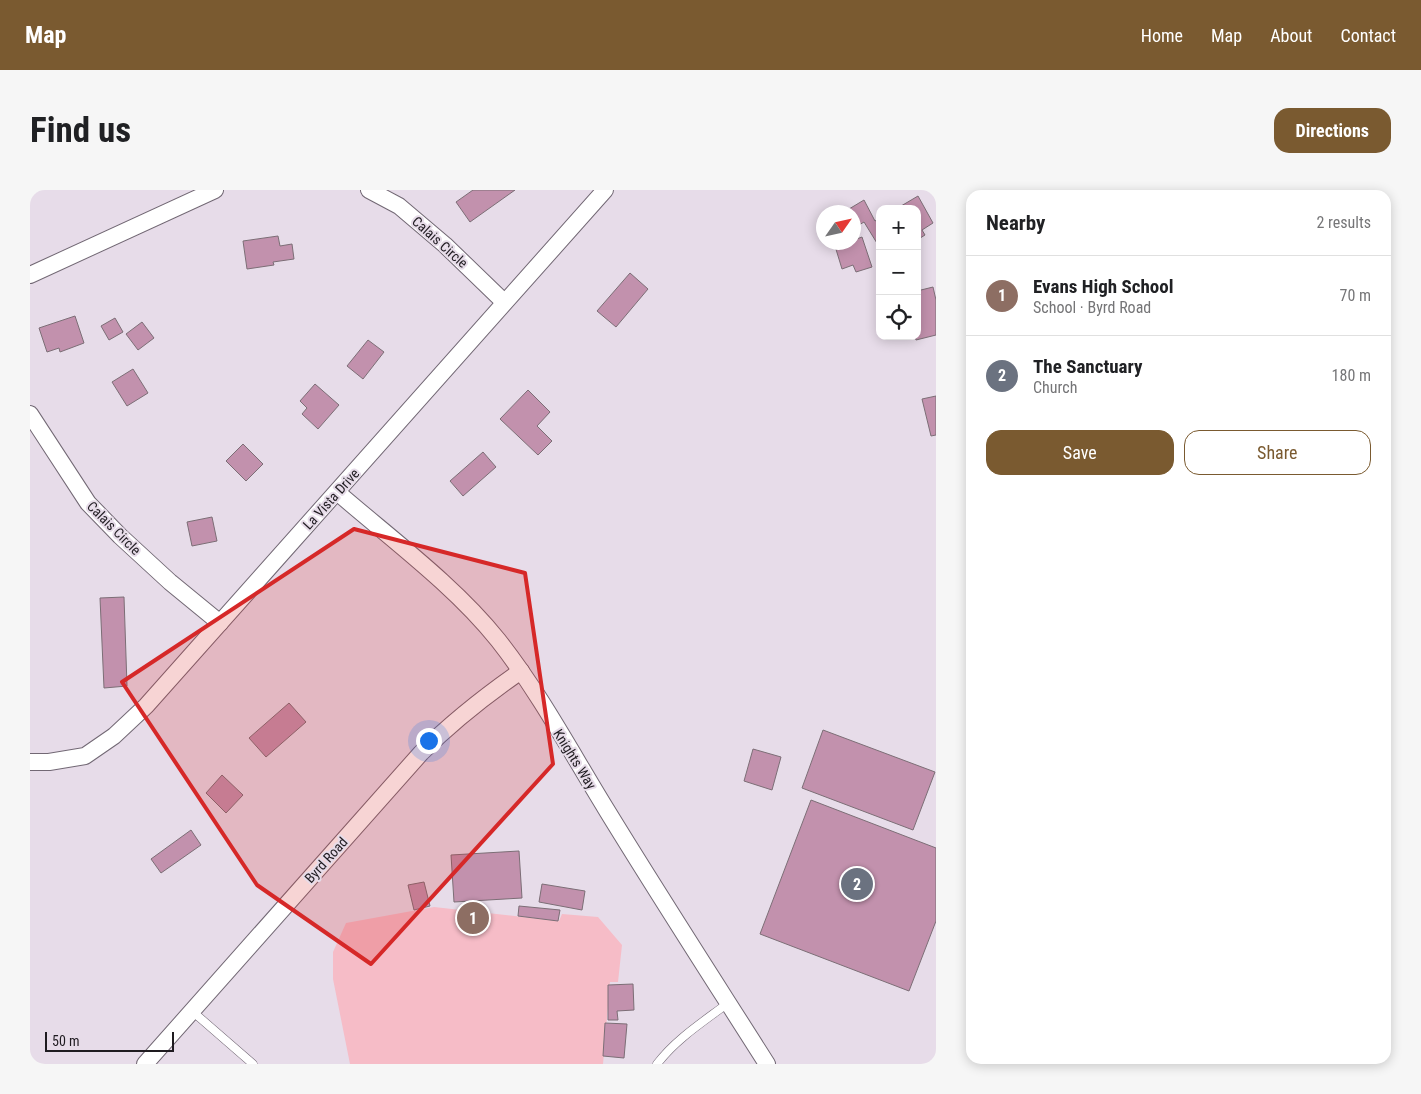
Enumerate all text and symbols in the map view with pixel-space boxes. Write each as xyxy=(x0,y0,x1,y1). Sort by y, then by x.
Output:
text: Map xyxy=(25,21,66,49)
text: Home xyxy=(1141,25,1183,46)
text: Map xyxy=(1211,25,1242,46)
text: About xyxy=(1270,25,1312,46)
text: Contact xyxy=(1340,25,1396,46)
button: Directions xyxy=(1274,108,1391,153)
text: Find us xyxy=(30,110,131,151)
north arrow xyxy=(816,205,861,250)
map controls xyxy=(876,205,921,340)
button: + xyxy=(876,205,921,250)
text: Nearby xyxy=(986,211,1045,235)
street label: Calais Circle xyxy=(409,213,471,271)
text: 2 results xyxy=(1316,213,1371,232)
button: − xyxy=(876,250,921,295)
text: Evans High School xyxy=(1033,275,1174,298)
text: 1 xyxy=(998,286,1006,305)
text: 70 m xyxy=(1339,286,1371,305)
button: locate xyxy=(876,295,921,340)
text: School · Byrd Road xyxy=(1033,298,1151,317)
text: The Sanctuary xyxy=(1033,355,1142,378)
text: 2 xyxy=(998,366,1006,385)
text: 180 m xyxy=(1332,366,1371,385)
text: Church xyxy=(1033,378,1077,397)
button: Save xyxy=(986,430,1174,475)
button: Share xyxy=(1184,430,1371,475)
street label: La Vista Drive xyxy=(300,465,363,533)
street label: Calais Circle xyxy=(84,498,144,558)
street label: Knights Way xyxy=(550,726,600,792)
your location xyxy=(416,728,442,754)
street label: Byrd Road xyxy=(301,834,351,886)
pin: 2 xyxy=(841,865,873,903)
pin: 1 xyxy=(457,899,489,937)
scale bar xyxy=(45,1029,174,1052)
text: 50 m xyxy=(52,1033,80,1049)

